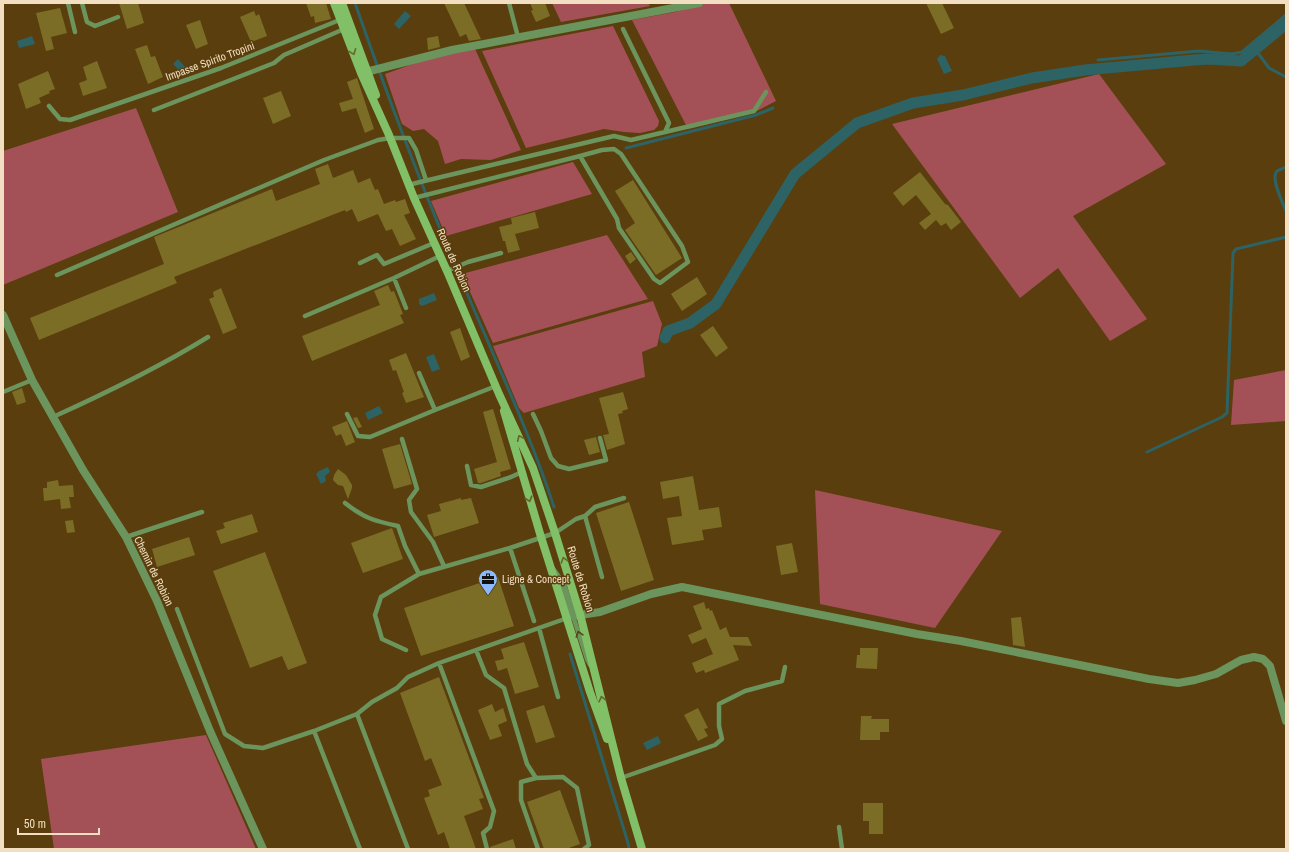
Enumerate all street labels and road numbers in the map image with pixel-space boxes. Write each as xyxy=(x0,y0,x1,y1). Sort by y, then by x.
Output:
street label: Impasse Spirito Tropini xyxy=(164,38,256,84)
street label: Route de Robion xyxy=(434,226,474,294)
street label: Chemin de Robion xyxy=(131,534,177,608)
street label: Route de Robion xyxy=(564,544,598,614)

